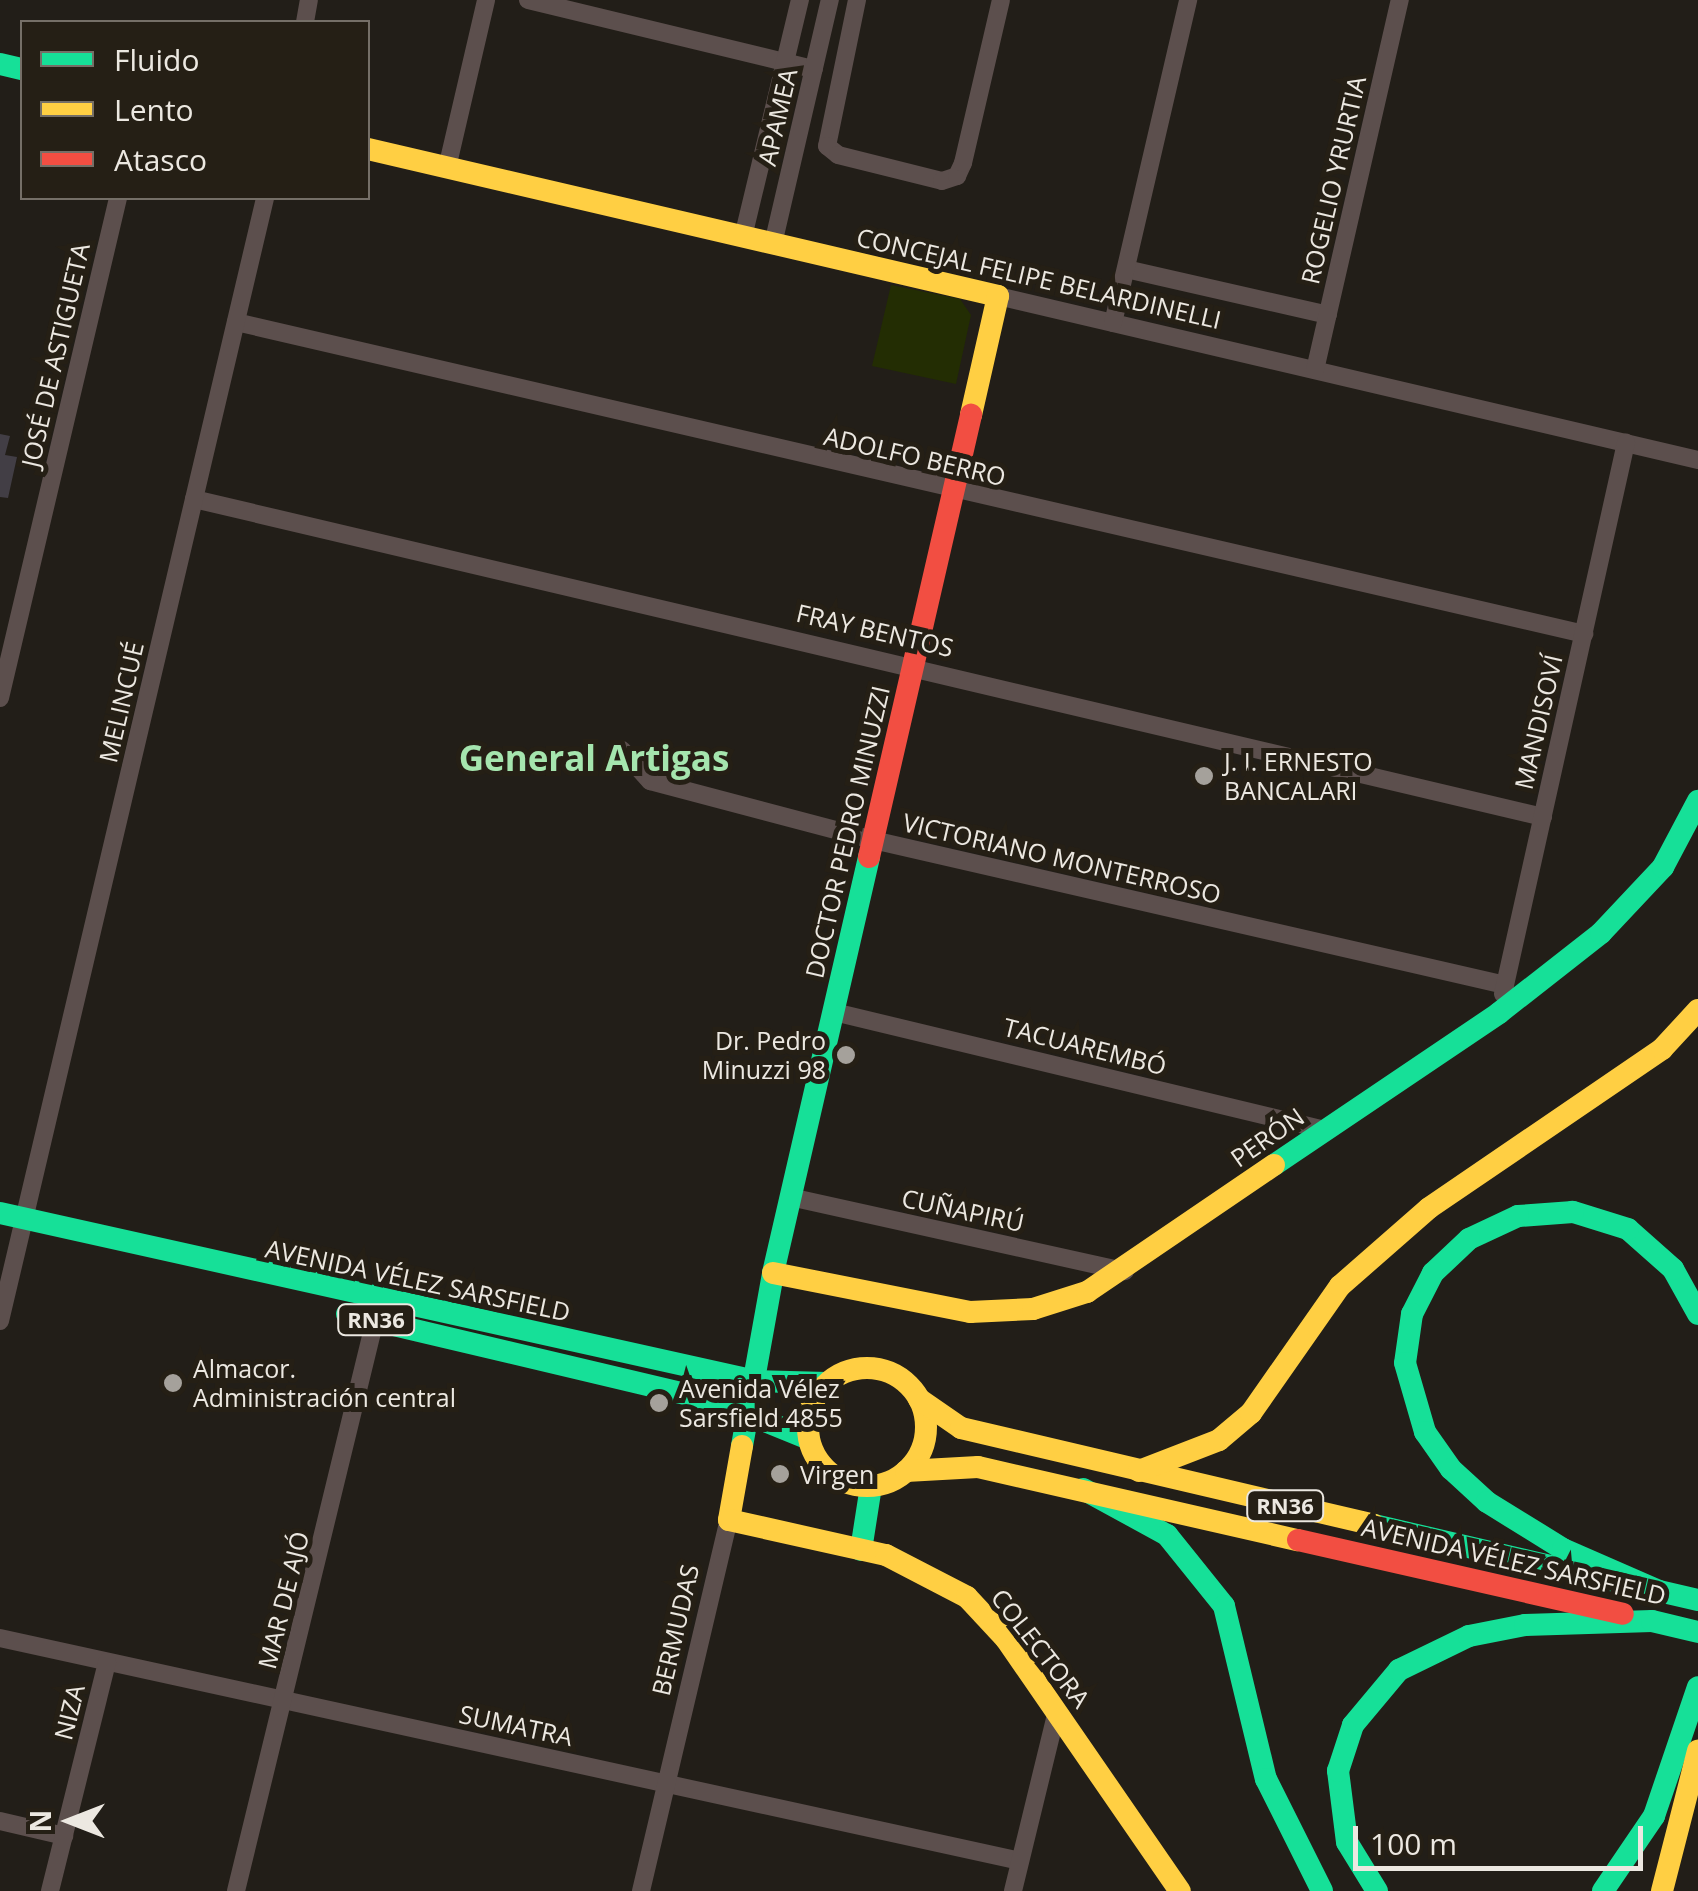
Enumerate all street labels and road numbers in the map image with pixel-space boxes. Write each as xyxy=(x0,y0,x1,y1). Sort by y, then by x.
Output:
street label: APAMEA xyxy=(751,65,803,169)
street label: ROGELIO YRURTIA xyxy=(1294,73,1372,287)
street label: CONCEJAL FELIPE BELARDINELLI xyxy=(854,221,1224,335)
street label: JOSÉ DE ASTIGUETA xyxy=(15,240,95,470)
street label: ADOLFO BERRO xyxy=(821,421,1009,491)
street label: FRAY BENTOS xyxy=(793,597,957,663)
street label: MELINCUÉ xyxy=(93,639,149,765)
street label: MANDISOVÍ xyxy=(1508,652,1568,792)
street label: DOCTOR PEDRO MINUZZI xyxy=(799,683,895,981)
street label: VICTORIANO MONTERROSO xyxy=(900,807,1224,909)
street label: TACUAREMBÓ xyxy=(1000,1011,1170,1081)
street label: PERÓN xyxy=(1225,1101,1309,1173)
street label: CUÑAPIRÚ xyxy=(899,1182,1027,1238)
street label: AVENIDA VÉLEZ SARSFIELD xyxy=(263,1233,573,1327)
road number: RN36 xyxy=(336,1303,416,1337)
road number: RN36 xyxy=(1245,1489,1325,1523)
street label: AVENIDA VÉLEZ SARSFIELD xyxy=(1359,1511,1669,1611)
street label: MAR DE AJÓ xyxy=(251,1528,315,1672)
street label: BERMUDAS xyxy=(645,1561,705,1699)
street label: COLECTORA xyxy=(985,1583,1097,1713)
street label: NIZA xyxy=(48,1681,90,1743)
street label: SUMATRA xyxy=(457,1698,575,1752)

